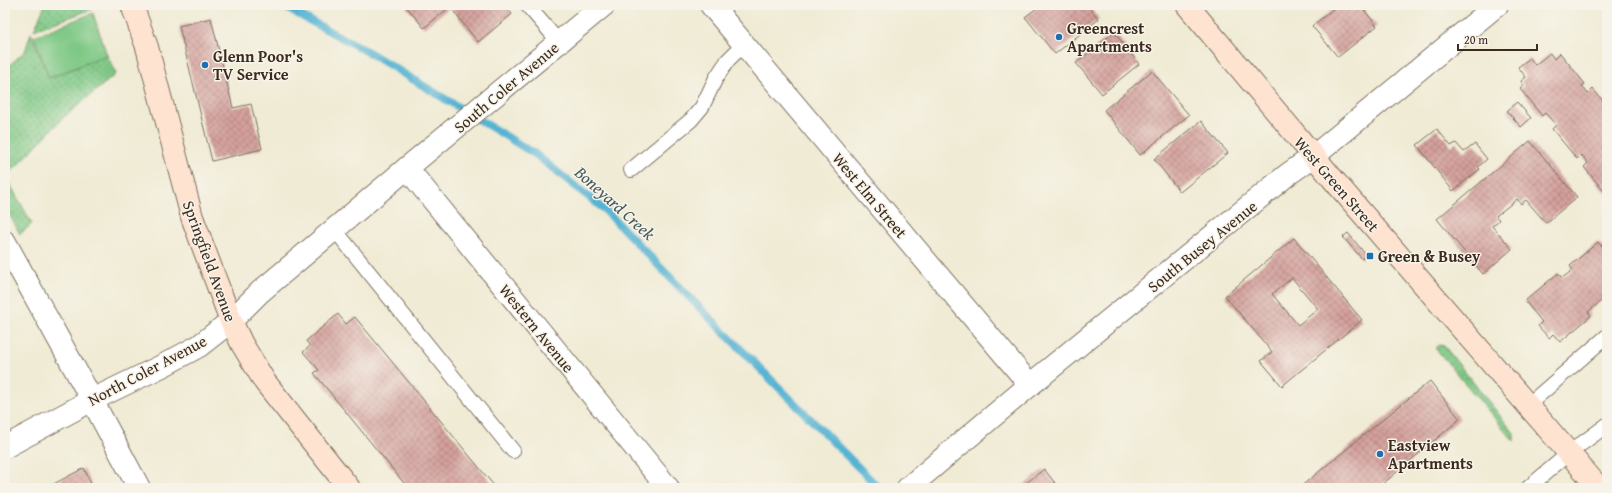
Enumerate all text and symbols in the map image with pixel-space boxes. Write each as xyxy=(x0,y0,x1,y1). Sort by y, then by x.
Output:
place label: Greencrest Apartments xyxy=(1067,16,1152,58)
scale bar xyxy=(1458,26,1537,52)
text: 20 m xyxy=(1464,31,1488,48)
marker: Greencrest Apartments xyxy=(1054,32,1064,42)
street label: South Coler Avenue xyxy=(448,36,564,138)
place label: Glenn Poor's TV Service xyxy=(213,44,303,86)
marker: Glenn Poor's TV Service xyxy=(200,60,210,70)
street label: West Green Street xyxy=(1289,131,1386,237)
street label: West Elm Street xyxy=(827,147,913,243)
water label: Boneyard Creek xyxy=(569,159,661,246)
street label: South Busey Avenue xyxy=(1142,194,1262,298)
street label: Springfield Avenue xyxy=(177,197,243,325)
place label: Green & Busey xyxy=(1378,244,1481,268)
marker: Green & Busey xyxy=(1365,251,1375,261)
street label: Western Avenue xyxy=(494,278,580,378)
street label: North Coler Avenue xyxy=(83,329,211,411)
place label: Eastview Apartments xyxy=(1388,433,1473,475)
marker: Eastview Apartments xyxy=(1375,449,1385,459)

